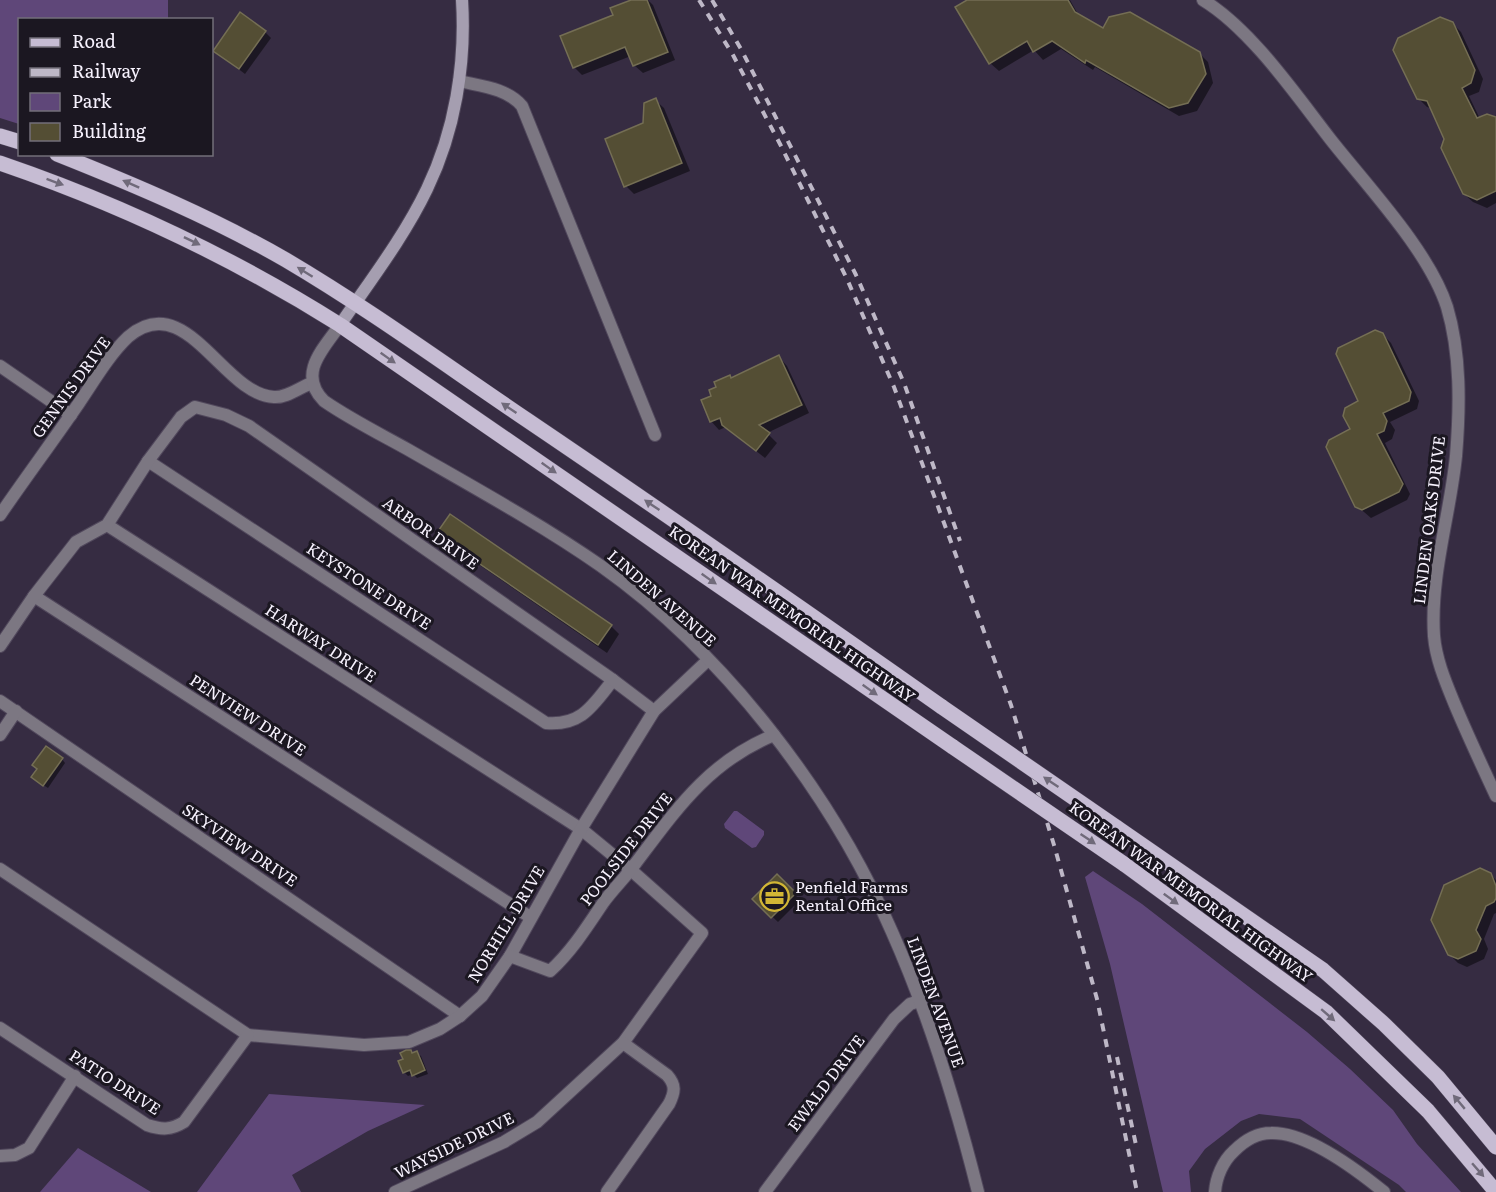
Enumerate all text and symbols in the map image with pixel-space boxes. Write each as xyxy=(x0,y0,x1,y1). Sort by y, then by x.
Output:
legend xyxy=(18,18,213,156)
text: Road xyxy=(72,27,116,54)
text: Railway xyxy=(72,57,141,84)
text: Park xyxy=(72,87,113,114)
text: Building xyxy=(72,117,147,144)
one-way arrow xyxy=(47,178,65,188)
one-way arrow xyxy=(123,179,140,188)
one-way arrow xyxy=(183,236,200,245)
one-way arrow xyxy=(297,267,313,278)
street label: GENNIS DRIVE xyxy=(25,331,115,442)
one-way arrow xyxy=(380,352,396,363)
one-way arrow xyxy=(501,402,517,414)
street label: LINDEN OAKS DRIVE xyxy=(1406,434,1450,605)
one-way arrow xyxy=(540,462,556,474)
street label: ARBOR DRIVE xyxy=(378,490,485,574)
one-way arrow xyxy=(645,499,661,511)
street label: KOREAN WAR MEMORIAL HIGHWAY xyxy=(664,518,921,708)
street label: KEYSTONE DRIVE xyxy=(302,536,437,635)
street label: LINDEN AVENUE xyxy=(603,543,722,651)
one-way arrow xyxy=(701,573,717,585)
street label: HARWAY DRIVE xyxy=(261,597,382,687)
street label: PENVIEW DRIVE xyxy=(185,667,312,761)
one-way arrow xyxy=(862,684,878,695)
one-way arrow xyxy=(1043,777,1059,788)
street label: POOLSIDE DRIVE xyxy=(573,787,677,910)
street label: KOREAN WAR MEMORIAL HIGHWAY xyxy=(1065,794,1319,988)
street label: SKYVIEW DRIVE xyxy=(178,797,303,892)
one-way arrow xyxy=(1080,833,1096,844)
street label: NORHILL DRIVE xyxy=(461,860,550,987)
place label: Penfield Farms Rental Office xyxy=(795,874,908,916)
office icon: Penfield Farms Rental Office xyxy=(758,880,790,912)
one-way arrow xyxy=(1164,892,1179,904)
street label: LINDEN AVENUE xyxy=(902,933,972,1070)
one-way arrow xyxy=(1320,1008,1336,1021)
street label: EWALD DRIVE xyxy=(781,1029,870,1136)
street label: PATIO DRIVE xyxy=(65,1043,166,1120)
one-way arrow xyxy=(1452,1094,1465,1110)
street label: WAYSIDE DRIVE xyxy=(390,1105,518,1184)
one-way arrow xyxy=(1471,1162,1484,1177)

